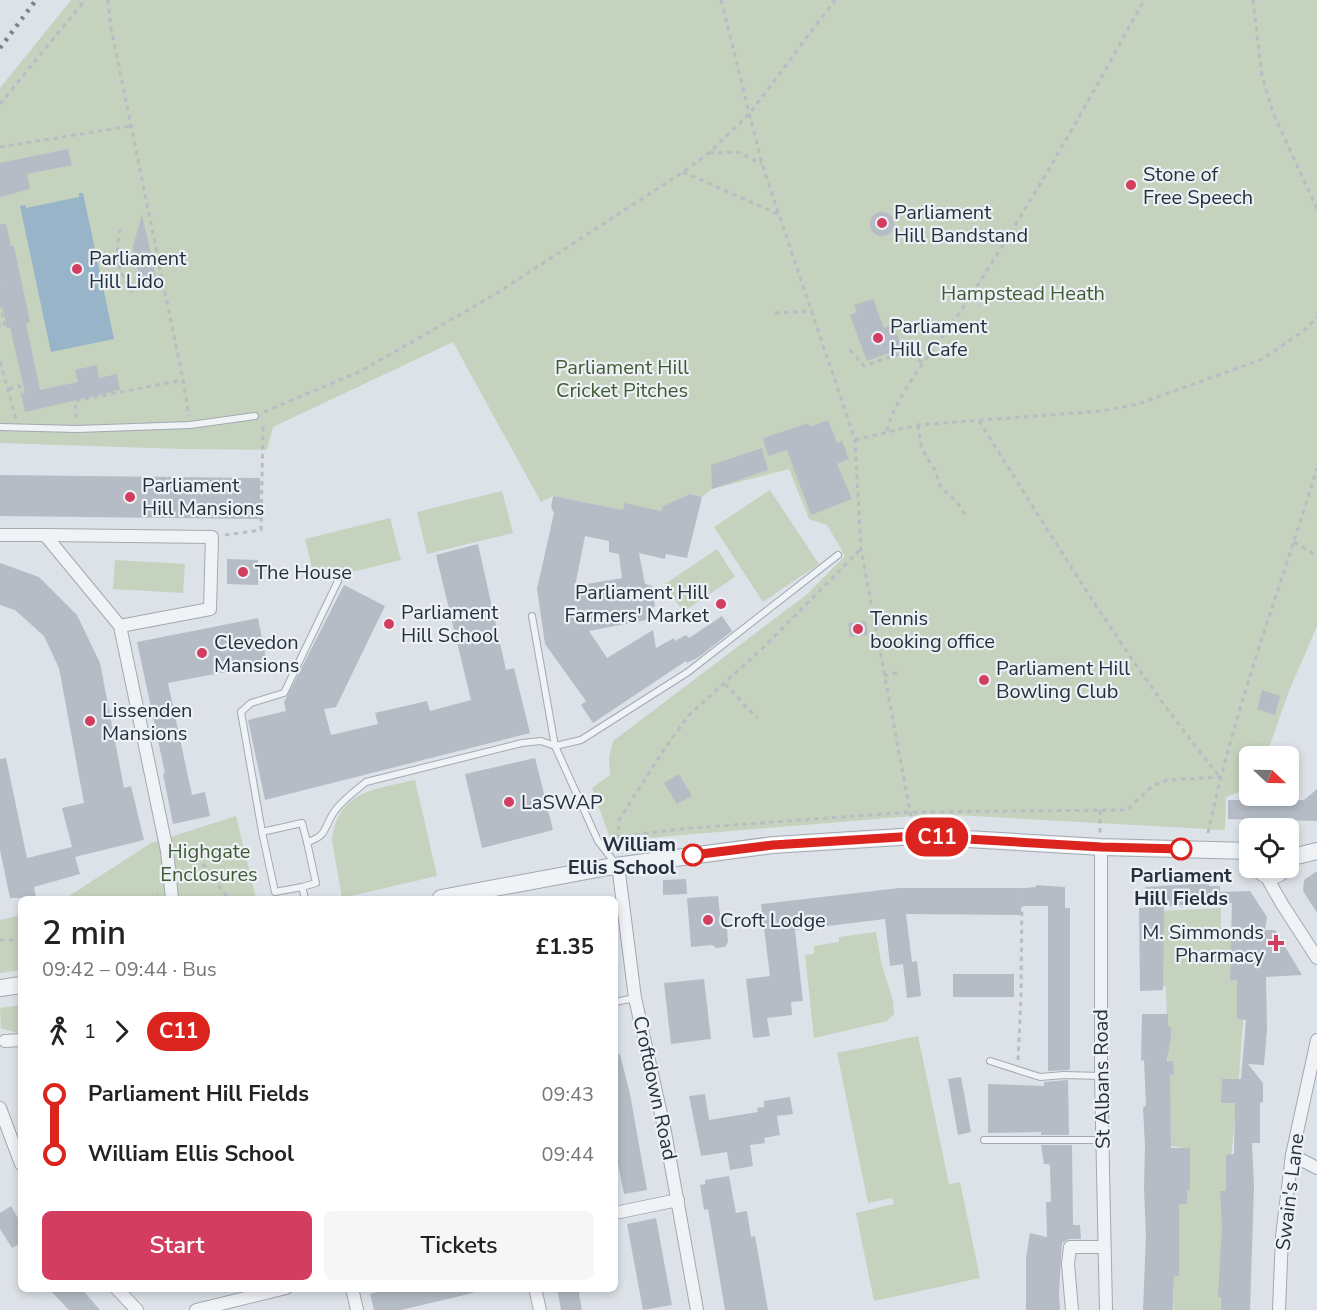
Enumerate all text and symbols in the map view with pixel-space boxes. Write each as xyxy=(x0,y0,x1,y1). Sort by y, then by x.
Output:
place label: Stone of Free Speech xyxy=(1143,161,1253,211)
marker: Stone of Free Speech xyxy=(1124,178,1138,192)
place label: Parliament Hill Bandstand xyxy=(894,199,1028,249)
marker: Parliament Hill Bandstand xyxy=(875,216,889,230)
place label: Parliament Hill Lido xyxy=(89,245,187,295)
marker: Parliament Hill Lido xyxy=(70,262,84,276)
park label: Hampstead Heath xyxy=(941,280,1105,307)
place label: Parliament Hill Cafe xyxy=(890,313,988,363)
marker: Parliament Hill Cafe xyxy=(871,331,885,345)
park label: Parliament Hill Cricket Pitches xyxy=(555,354,689,404)
place label: Parliament Hill Mansions xyxy=(142,472,264,522)
marker: Parliament Hill Mansions xyxy=(123,490,137,504)
place label: The House xyxy=(255,559,352,586)
marker: The House xyxy=(236,565,250,579)
place label: Parliament Hill Farmers' Market xyxy=(564,579,710,629)
marker: Parliament Hill Farmers' Market xyxy=(714,597,728,611)
place label: Parliament Hill School xyxy=(401,599,499,649)
place label: Tennis booking office xyxy=(870,605,995,655)
marker: Parliament Hill School xyxy=(382,617,396,631)
marker: Tennis booking office xyxy=(851,622,865,636)
place label: Clevedon Mansions xyxy=(214,629,299,679)
marker: Clevedon Mansions xyxy=(195,646,209,660)
place label: Parliament Hill Bowling Club xyxy=(996,655,1130,705)
marker: Parliament Hill Bowling Club xyxy=(977,673,991,687)
place label: Lissenden Mansions xyxy=(102,697,192,747)
marker: Lissenden Mansions xyxy=(83,714,97,728)
north arrow xyxy=(1239,746,1299,806)
map controls xyxy=(1239,746,1299,878)
place label: LaSWAP xyxy=(521,789,603,816)
marker: LaSWAP xyxy=(502,795,516,809)
line badge: C11 xyxy=(902,818,972,856)
button: locate xyxy=(1239,818,1299,878)
text: C11 xyxy=(917,823,957,851)
place label: William Ellis School xyxy=(568,831,677,881)
park label: Highgate Enclosures xyxy=(160,838,258,888)
marker: Parliament Hill Fields xyxy=(1170,838,1192,860)
marker: William Ellis School xyxy=(682,844,704,866)
place label: Parliament Hill Fields xyxy=(1130,862,1232,912)
place label: Croft Lodge xyxy=(720,907,826,934)
text: 2 min xyxy=(42,911,126,956)
marker: Croft Lodge xyxy=(701,913,715,927)
place label: M. Simmonds Pharmacy xyxy=(1142,919,1265,969)
text: £1.35 xyxy=(536,932,594,962)
marker: M. Simmonds Pharmacy xyxy=(1269,936,1283,950)
text: 09:42 – 09:44 · Bus xyxy=(42,956,217,983)
street label: St Albans Road xyxy=(1087,1009,1117,1149)
street label: Croftdown Road xyxy=(627,1013,683,1163)
icon: walk xyxy=(42,1015,75,1048)
icon: forward xyxy=(105,1015,138,1048)
text: C11 xyxy=(159,1017,198,1045)
text: 1 xyxy=(84,1018,96,1045)
text: Parliament Hill Fields xyxy=(88,1079,309,1109)
text: 09:43 xyxy=(541,1081,594,1108)
street label: Swain's Lane xyxy=(1269,1132,1311,1252)
text: William Ellis School xyxy=(88,1139,294,1169)
text: 09:44 xyxy=(541,1141,594,1168)
button: Start xyxy=(42,1211,312,1280)
button: Tickets xyxy=(324,1211,594,1280)

